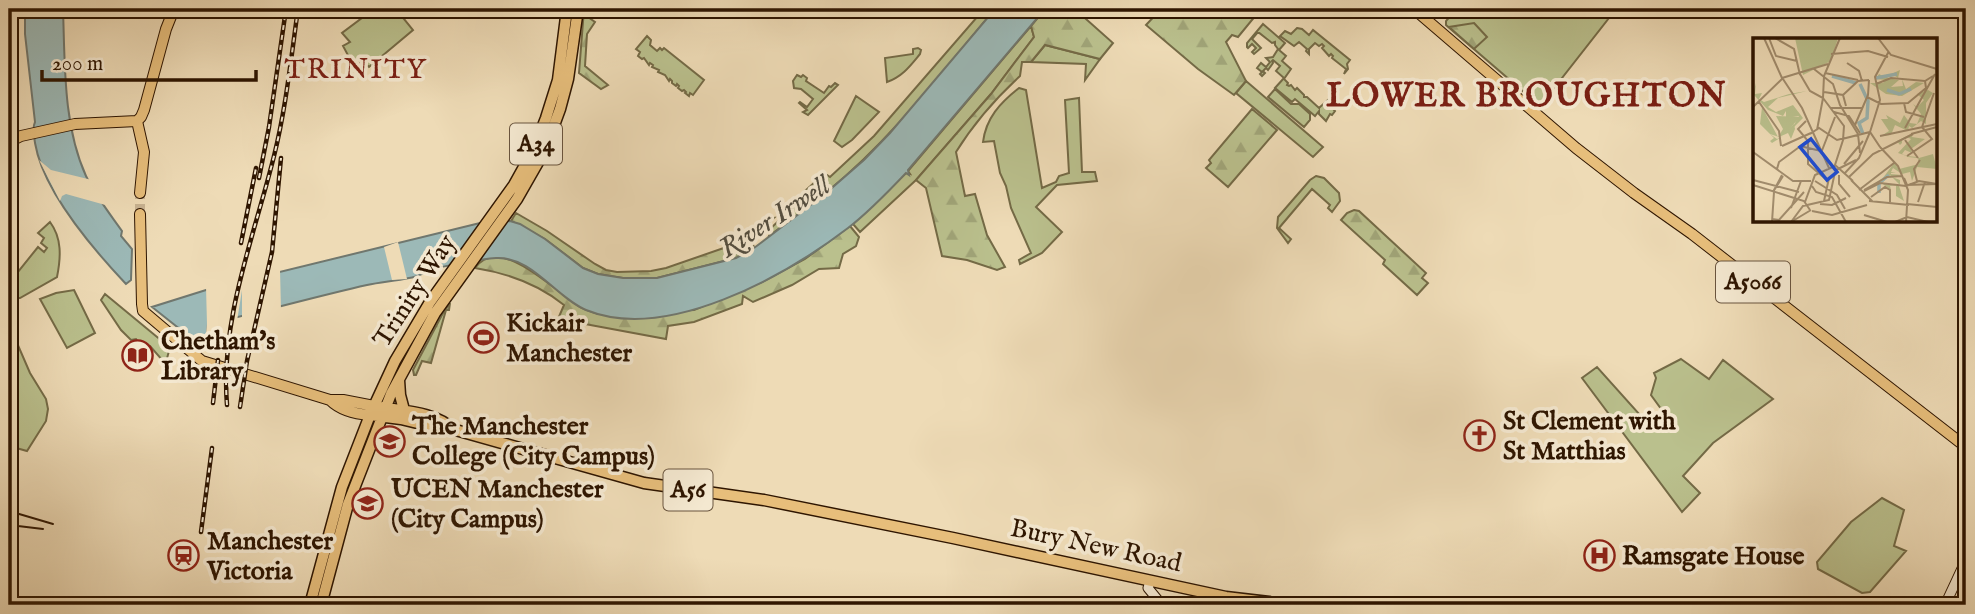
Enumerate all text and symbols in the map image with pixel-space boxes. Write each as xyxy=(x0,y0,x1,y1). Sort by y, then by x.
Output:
scale bar xyxy=(42,38,256,82)
inset map xyxy=(1753,38,1937,222)
text: 200 m xyxy=(52,51,103,78)
district label: TRINITY xyxy=(284,53,428,88)
district label: LOWER BROUGHTON xyxy=(1326,76,1728,118)
road number: A34 xyxy=(510,124,562,164)
water label: River Irwell xyxy=(713,168,839,267)
street label: Trinity Way xyxy=(366,228,464,354)
road number: A5066 xyxy=(1716,262,1790,302)
place label: Kickair Manchester xyxy=(506,307,632,370)
sports icon: Kickair Manchester xyxy=(466,321,500,355)
place label: Chetham's Library xyxy=(161,325,276,388)
library icon: Chetham's Library xyxy=(121,339,155,373)
place label: St Clement with St Matthias xyxy=(1503,405,1677,468)
place label: The Manchester College (City Campus) xyxy=(411,410,655,473)
church icon: St Clement with St Matthias xyxy=(1463,419,1497,453)
school or university icon: The Manchester College (City Campus) xyxy=(372,424,406,458)
road number: A56 xyxy=(664,470,712,510)
place label: UCEN Manchester (City Campus) xyxy=(390,473,604,536)
school or university icon: UCEN Manchester (City Campus) xyxy=(351,487,385,521)
street label: Bury New Road xyxy=(1007,512,1185,580)
place label: Manchester Victoria xyxy=(206,525,333,588)
station icon: Manchester Victoria xyxy=(167,539,201,573)
hospital icon: Ramsgate House xyxy=(1582,539,1616,573)
place label: Ramsgate House xyxy=(1622,540,1804,573)

